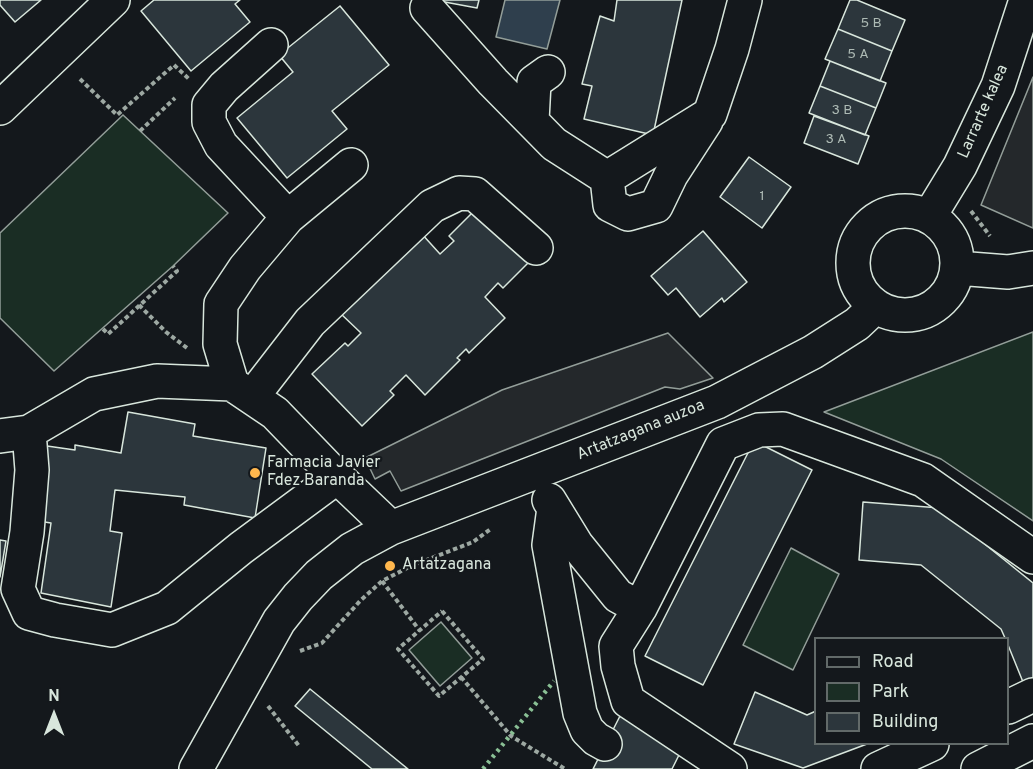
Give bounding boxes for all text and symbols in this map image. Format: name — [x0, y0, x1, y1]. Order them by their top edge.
house number: 5 B — [860, 16, 882, 32]
house number: 5 A — [847, 47, 869, 63]
street label: Larrarte kalea — [955, 62, 1013, 162]
house number: 3 B — [832, 103, 852, 119]
house number: 3 A — [825, 132, 847, 148]
house number: 1 — [759, 189, 765, 205]
street label: Artatzagana auzoa — [574, 397, 708, 465]
place label: Farmacia Javier Fdez Baranda — [267, 454, 380, 492]
marker: Farmacia Javier Fdez Baranda — [248, 466, 262, 480]
place label: Artatzagana — [402, 556, 491, 576]
marker: Artatzagana — [383, 559, 397, 573]
legend — [814, 637, 1009, 745]
text: Road — [872, 651, 914, 674]
text: Park — [872, 681, 909, 704]
north arrow — [24, 685, 84, 745]
text: N — [48, 687, 60, 707]
text: Building — [872, 711, 938, 734]

